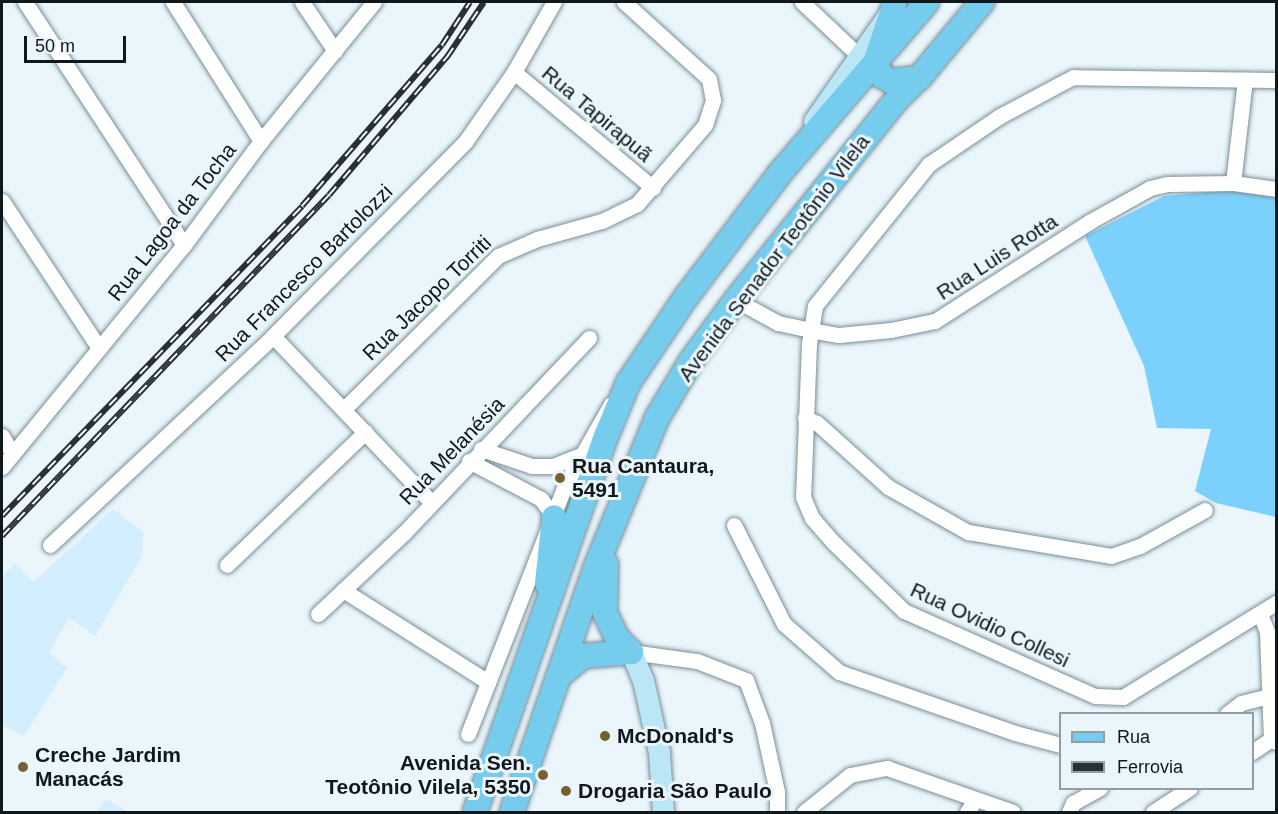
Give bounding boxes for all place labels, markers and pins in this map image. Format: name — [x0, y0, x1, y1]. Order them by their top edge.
place label: Rua Cantaura, 5491 — [572, 453, 714, 503]
marker: Rua Cantaura, 5491 — [553, 471, 567, 485]
place label: McDonald's — [617, 723, 734, 749]
marker: McDonald's — [598, 729, 612, 743]
place label: Creche Jardim Manacás — [35, 742, 181, 792]
place label: Avenida Sen. Teotônio Vilela, 5350 — [325, 750, 531, 800]
marker: Creche Jardim Manacás — [16, 760, 30, 774]
marker: Avenida Sen. Teotônio Vilela, 5350 — [536, 768, 550, 782]
place label: Drogaria São Paulo — [578, 778, 772, 804]
marker: Drogaria São Paulo — [559, 784, 573, 798]

